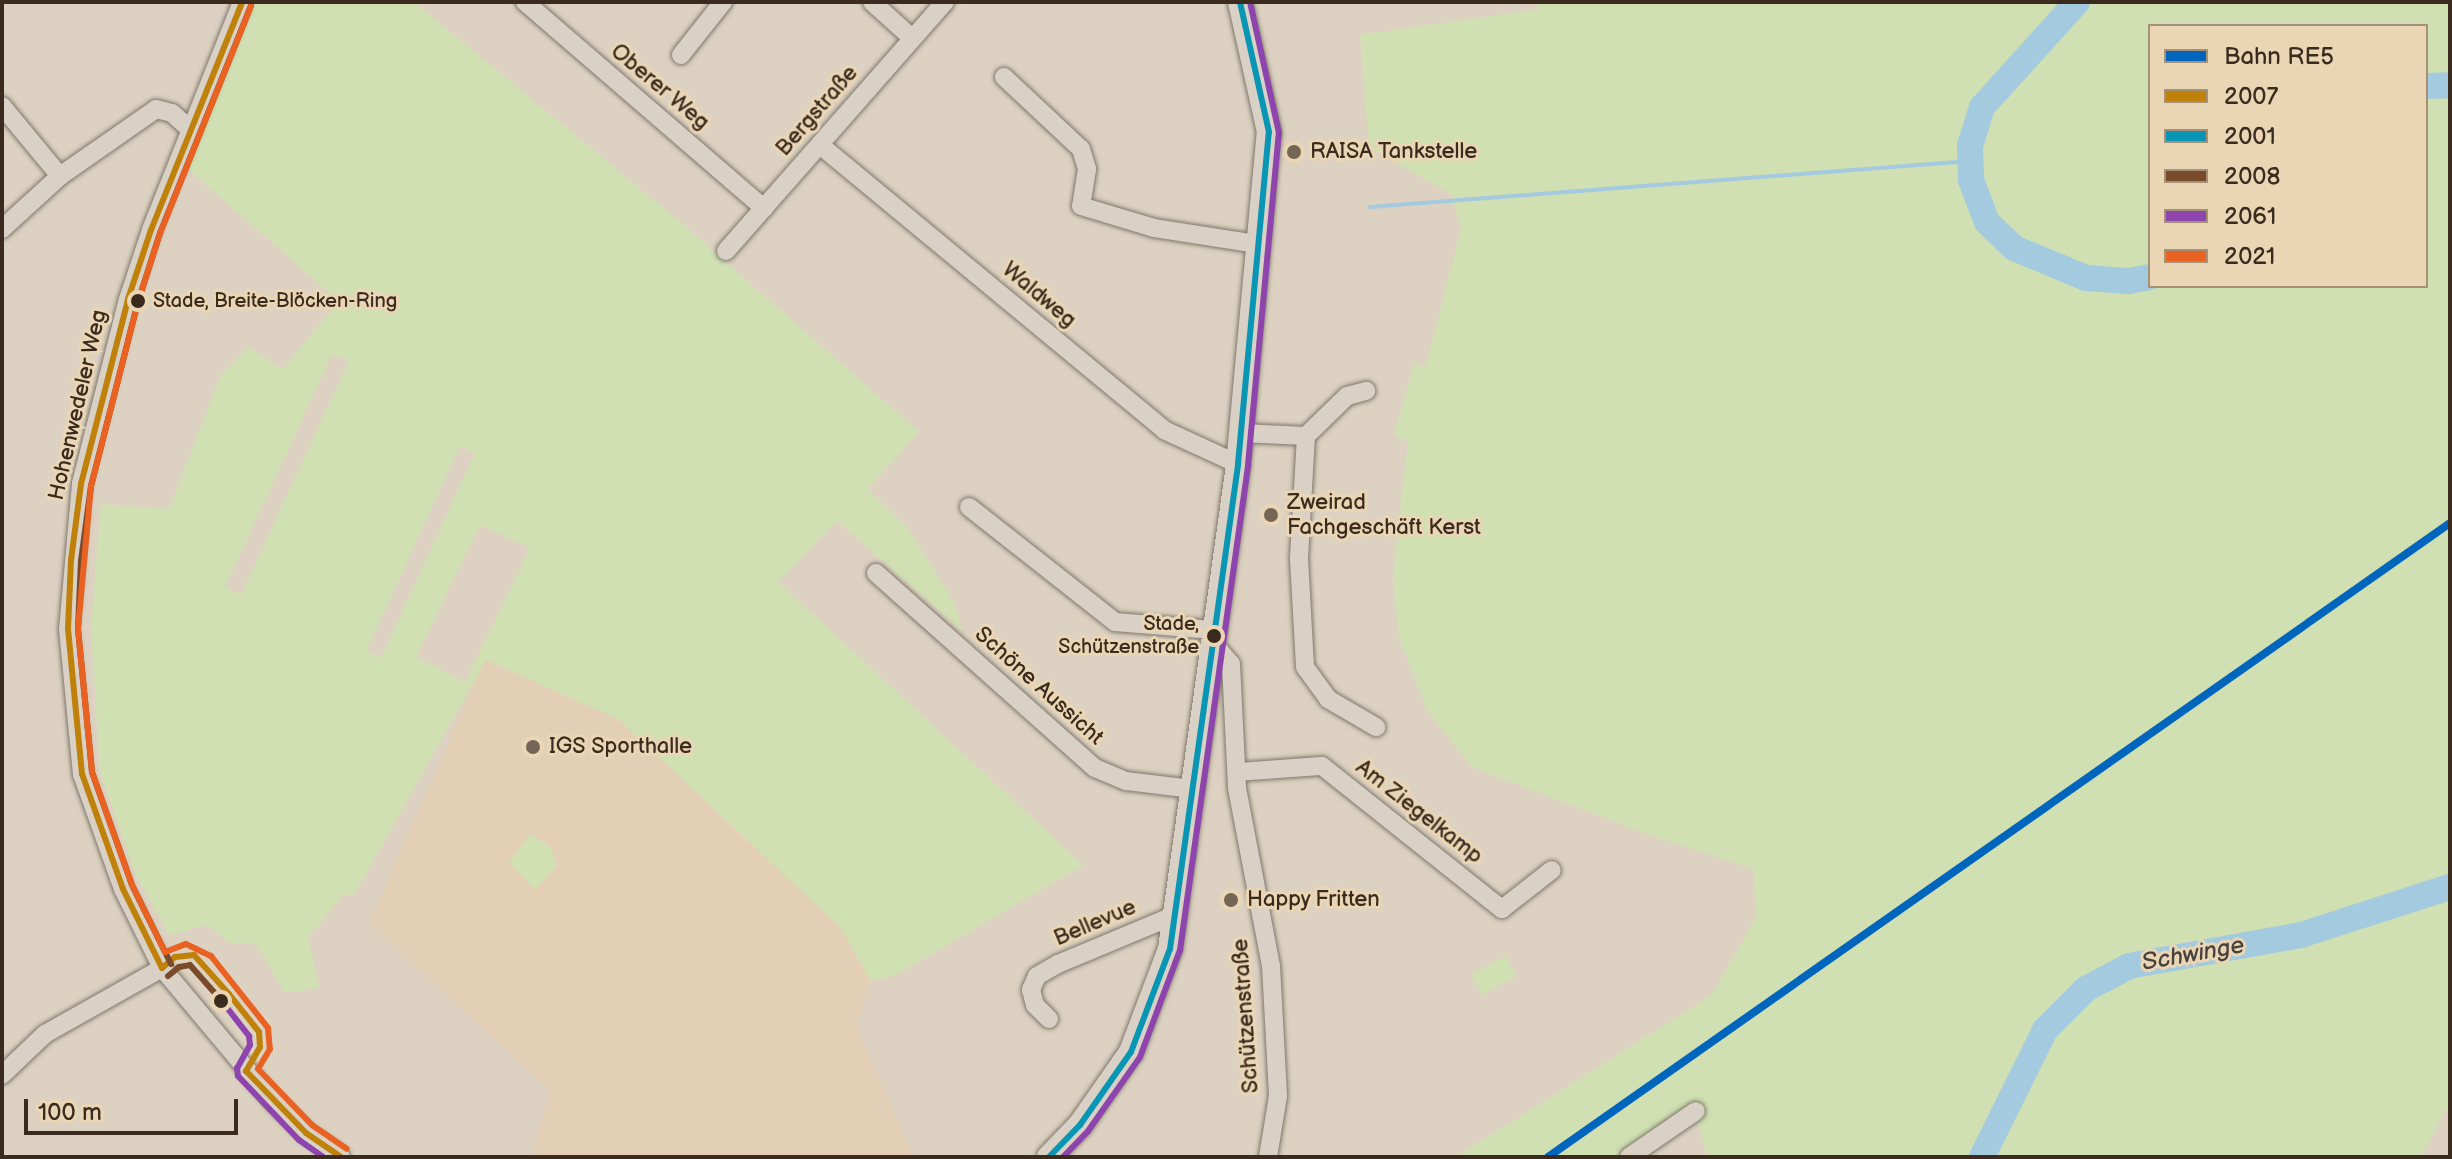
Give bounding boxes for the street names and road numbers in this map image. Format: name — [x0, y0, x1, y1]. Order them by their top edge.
street label: Oberer Weg — [605, 38, 715, 136]
street label: Bergstraße — [771, 60, 863, 162]
street label: Waldweg — [997, 257, 1081, 333]
street label: Hohenwedeler Weg — [43, 307, 113, 503]
street label: Schöne Aussicht — [969, 621, 1109, 751]
street label: Am Ziegelkamp — [1350, 754, 1488, 870]
street label: Bellevue — [1050, 894, 1140, 952]
street label: Schützenstraße — [1227, 938, 1265, 1094]

